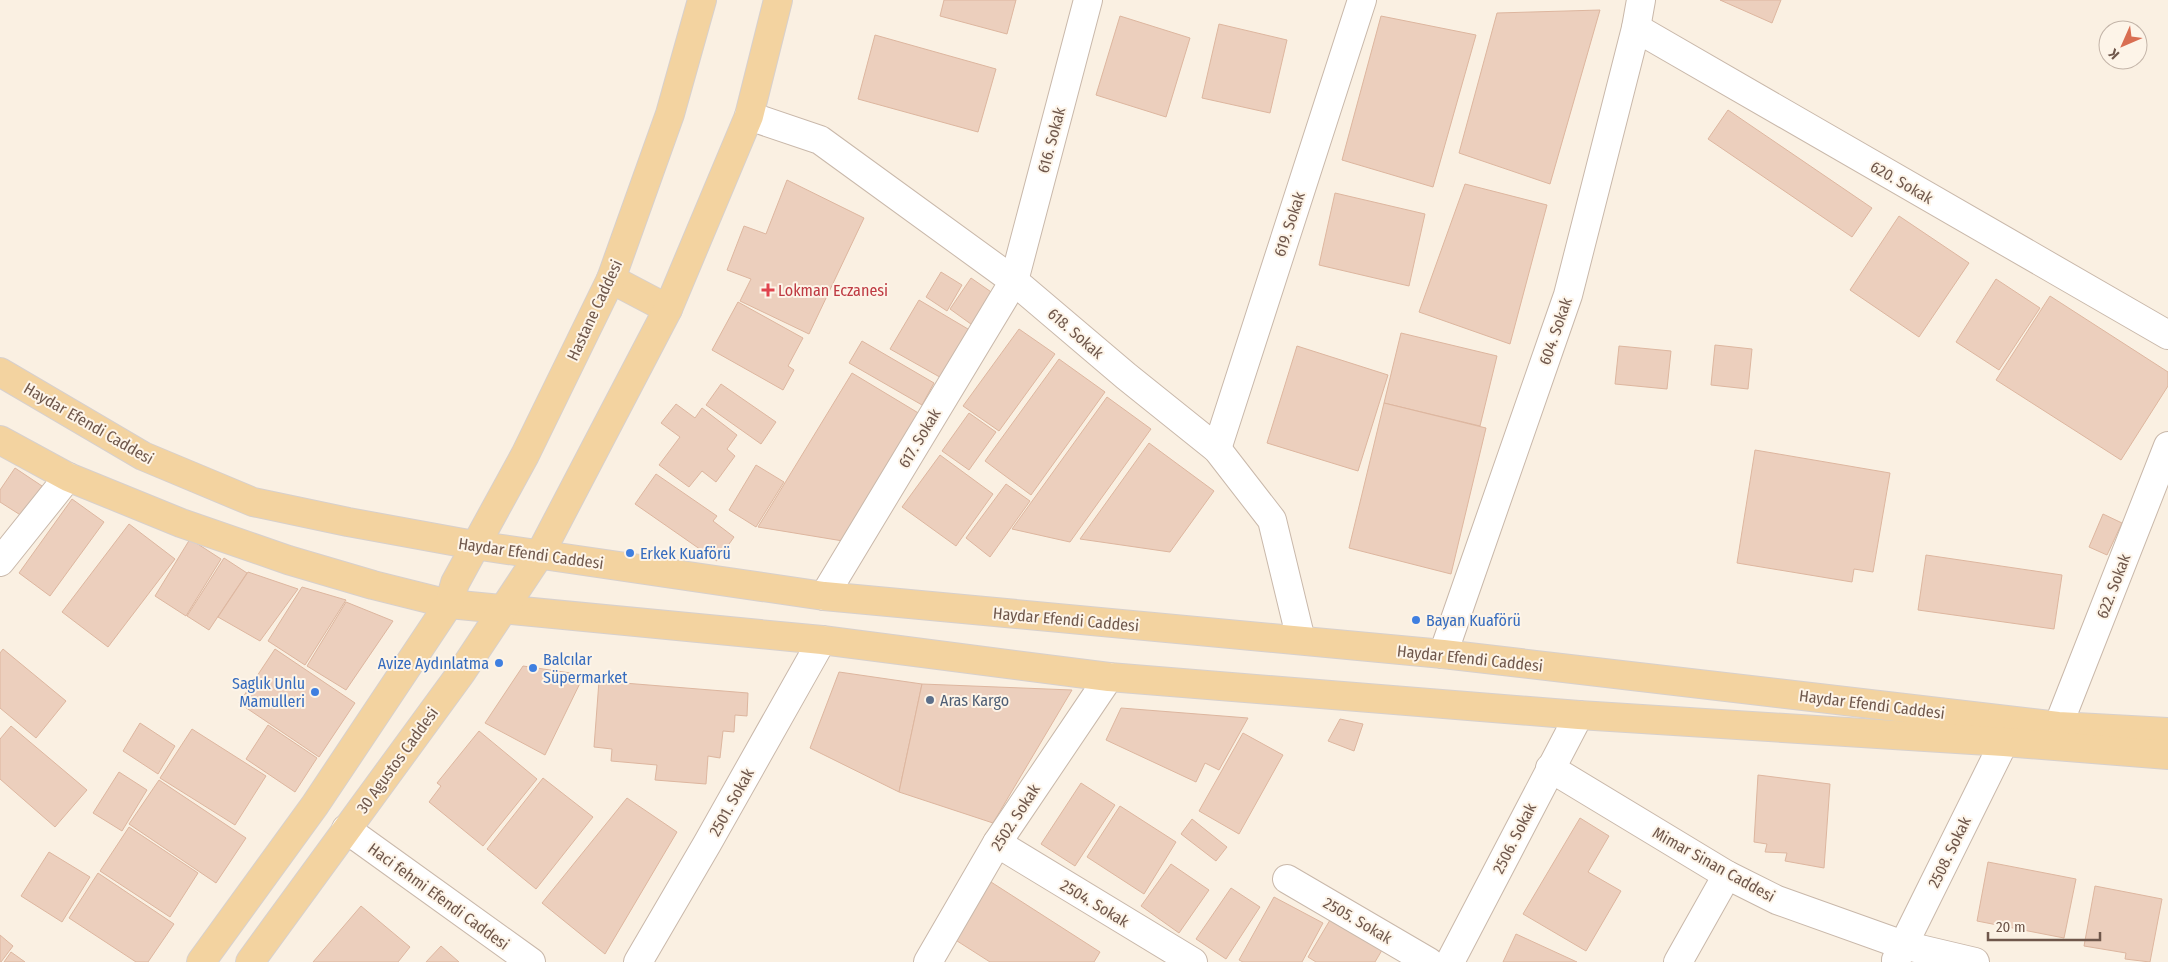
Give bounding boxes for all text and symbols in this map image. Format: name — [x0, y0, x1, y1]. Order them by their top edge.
north arrow — [2098, 20, 2148, 70]
text: K — [2105, 44, 2123, 63]
street label: 616. Sokak — [1034, 105, 1070, 175]
street label: 620. Sokak — [1867, 157, 1937, 208]
street label: 619. Sokak — [1270, 189, 1309, 259]
street label: Hastane Caddesi — [563, 257, 626, 364]
place label: Lokman Eczanesi — [778, 281, 888, 300]
marker: Lokman Eczanesi — [762, 284, 774, 296]
street label: 604. Sokak — [1535, 294, 1576, 367]
street label: 618. Sokak — [1044, 304, 1108, 363]
street label: Haydar Efendi Caddesi — [21, 379, 157, 468]
street label: 617. Sokak — [894, 405, 945, 471]
street label: Haydar Efendi Caddesi — [457, 534, 605, 573]
place label: Erkek Kuaförü — [640, 544, 731, 563]
marker: Erkek Kuaförü — [624, 547, 636, 559]
street label: 622. Sokak — [2092, 551, 2135, 621]
street label: Haydar Efendi Caddesi — [992, 604, 1140, 635]
place label: Bayan Kuaförü — [1426, 611, 1521, 630]
marker: Bayan Kuaförü — [1410, 614, 1422, 626]
street label: Haydar Efendi Caddesi — [1396, 641, 1544, 676]
place label: Balcılar Süpermarket — [543, 650, 628, 687]
place label: Avize Aydınlatma — [378, 654, 489, 673]
marker: Avize Aydınlatma — [493, 657, 505, 669]
marker: Balcılar Süpermarket — [527, 662, 539, 674]
place label: Saglık Unlu Mamulleri — [232, 674, 305, 711]
marker: Saglık Unlu Mamulleri — [309, 686, 321, 698]
street label: Haydar Efendi Caddesi — [1798, 686, 1946, 723]
place label: Aras Kargo — [940, 691, 1009, 710]
marker: Aras Kargo — [924, 694, 936, 706]
street label: 30 Agustos Caddesi — [353, 704, 442, 817]
street label: 2501. Sokak — [705, 765, 758, 839]
street label: 2502. Sokak — [987, 780, 1044, 854]
street label: 2506. Sokak — [1489, 799, 1541, 877]
street label: 2508. Sokak — [1924, 813, 1975, 891]
street label: Mimar Sinan Caddesi — [1649, 823, 1778, 906]
street label: Haci fehmi Efendi Caddesi — [364, 839, 513, 954]
street label: 2504. Sokak — [1057, 876, 1133, 932]
street label: 2505. Sokak — [1320, 893, 1396, 948]
scale bar — [1988, 910, 2100, 942]
text: 20 m — [1996, 918, 2026, 936]

